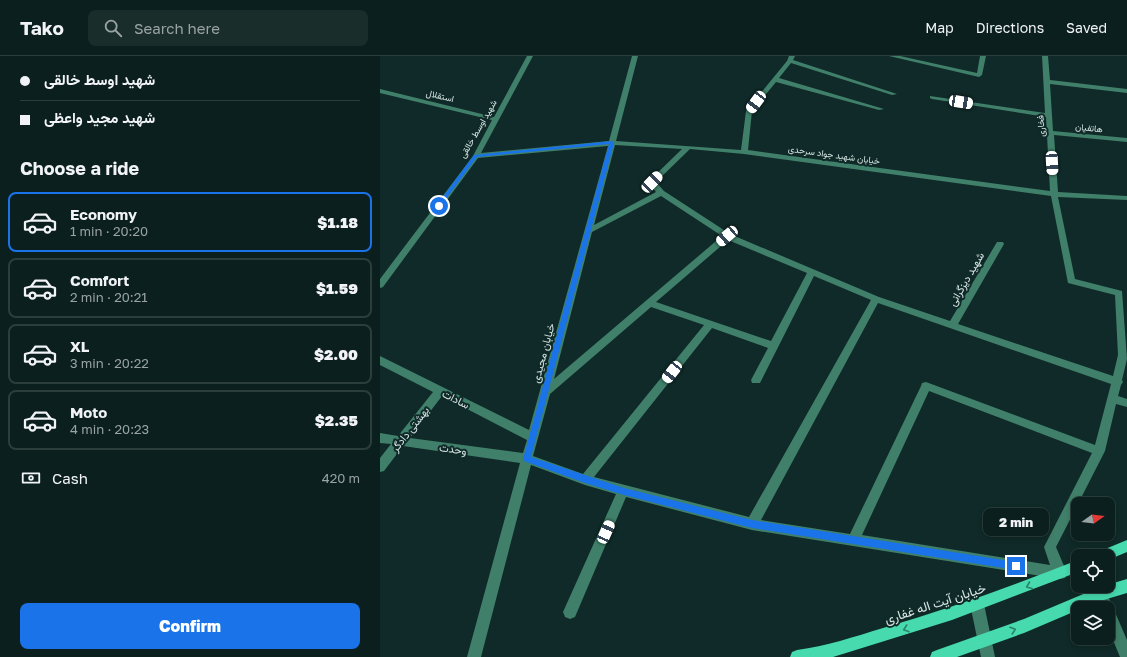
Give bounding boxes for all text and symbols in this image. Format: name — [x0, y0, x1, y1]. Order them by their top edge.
search box — [88, 10, 368, 46]
text: Tako — [20, 16, 64, 39]
icon: search — [102, 17, 124, 39]
text: Search here — [134, 19, 220, 37]
text: Map — [925, 19, 954, 36]
text: Directions — [976, 19, 1044, 36]
text: Saved — [1066, 19, 1107, 36]
text: شهید اوسط خالقی — [44, 70, 155, 88]
street label: استقلال — [425, 87, 455, 104]
car — [744, 89, 768, 115]
car — [948, 94, 974, 110]
street label: شهید اوسط خالقی — [456, 98, 500, 160]
text: شهید مجید واعظی — [44, 108, 155, 126]
street label: فخاری — [1034, 115, 1048, 137]
street label: هاتفیان — [1075, 121, 1103, 134]
street label: خیابان شهید جواد سرحدی — [787, 143, 881, 167]
car — [1045, 151, 1059, 175]
text: Choose a ride — [20, 157, 139, 179]
car — [639, 169, 665, 195]
route start — [430, 197, 448, 215]
icon: car — [22, 204, 58, 240]
text: Economy — [70, 205, 137, 223]
text: $1.18 — [317, 213, 358, 231]
text: 1 min · 20:20 — [70, 223, 148, 239]
car — [714, 224, 740, 248]
street label: شهید دیزگرانی — [945, 249, 987, 309]
icon: car — [22, 270, 58, 306]
text: Comfort — [70, 271, 129, 289]
text: $1.59 — [316, 279, 358, 297]
text: 2 min · 20:21 — [70, 289, 148, 305]
street label: خیابان مجیدی — [528, 321, 558, 385]
icon: car — [22, 336, 58, 372]
text: XL — [70, 337, 89, 355]
text: $2.00 — [314, 345, 358, 363]
text: 3 min · 20:22 — [70, 355, 149, 371]
car — [660, 359, 684, 385]
street label: سادات — [440, 386, 472, 411]
icon: car — [22, 402, 58, 438]
text: Moto — [70, 403, 107, 421]
street label: بهشتی دادگر — [387, 403, 432, 455]
text: $2.35 — [315, 411, 358, 429]
text: 4 min · 20:23 — [70, 421, 149, 437]
street label: وحدت — [438, 440, 468, 458]
icon: cash — [20, 467, 42, 489]
text: Cash — [52, 469, 88, 487]
text: 420 m — [322, 470, 360, 486]
north arrow — [1071, 497, 1115, 541]
map controls — [1071, 497, 1115, 645]
callout: 2 min — [983, 508, 1049, 536]
text: 2 min — [999, 514, 1033, 530]
car — [596, 519, 616, 545]
button: locate — [1071, 549, 1115, 593]
route end — [1007, 557, 1025, 575]
street label: خیابان آیت اله غفاری — [882, 579, 988, 628]
one-way arrow — [1025, 581, 1032, 589]
button: layers — [1071, 601, 1115, 645]
button: Confirm — [20, 603, 360, 649]
one-way arrow — [903, 624, 910, 632]
one-way arrow — [1009, 626, 1016, 635]

